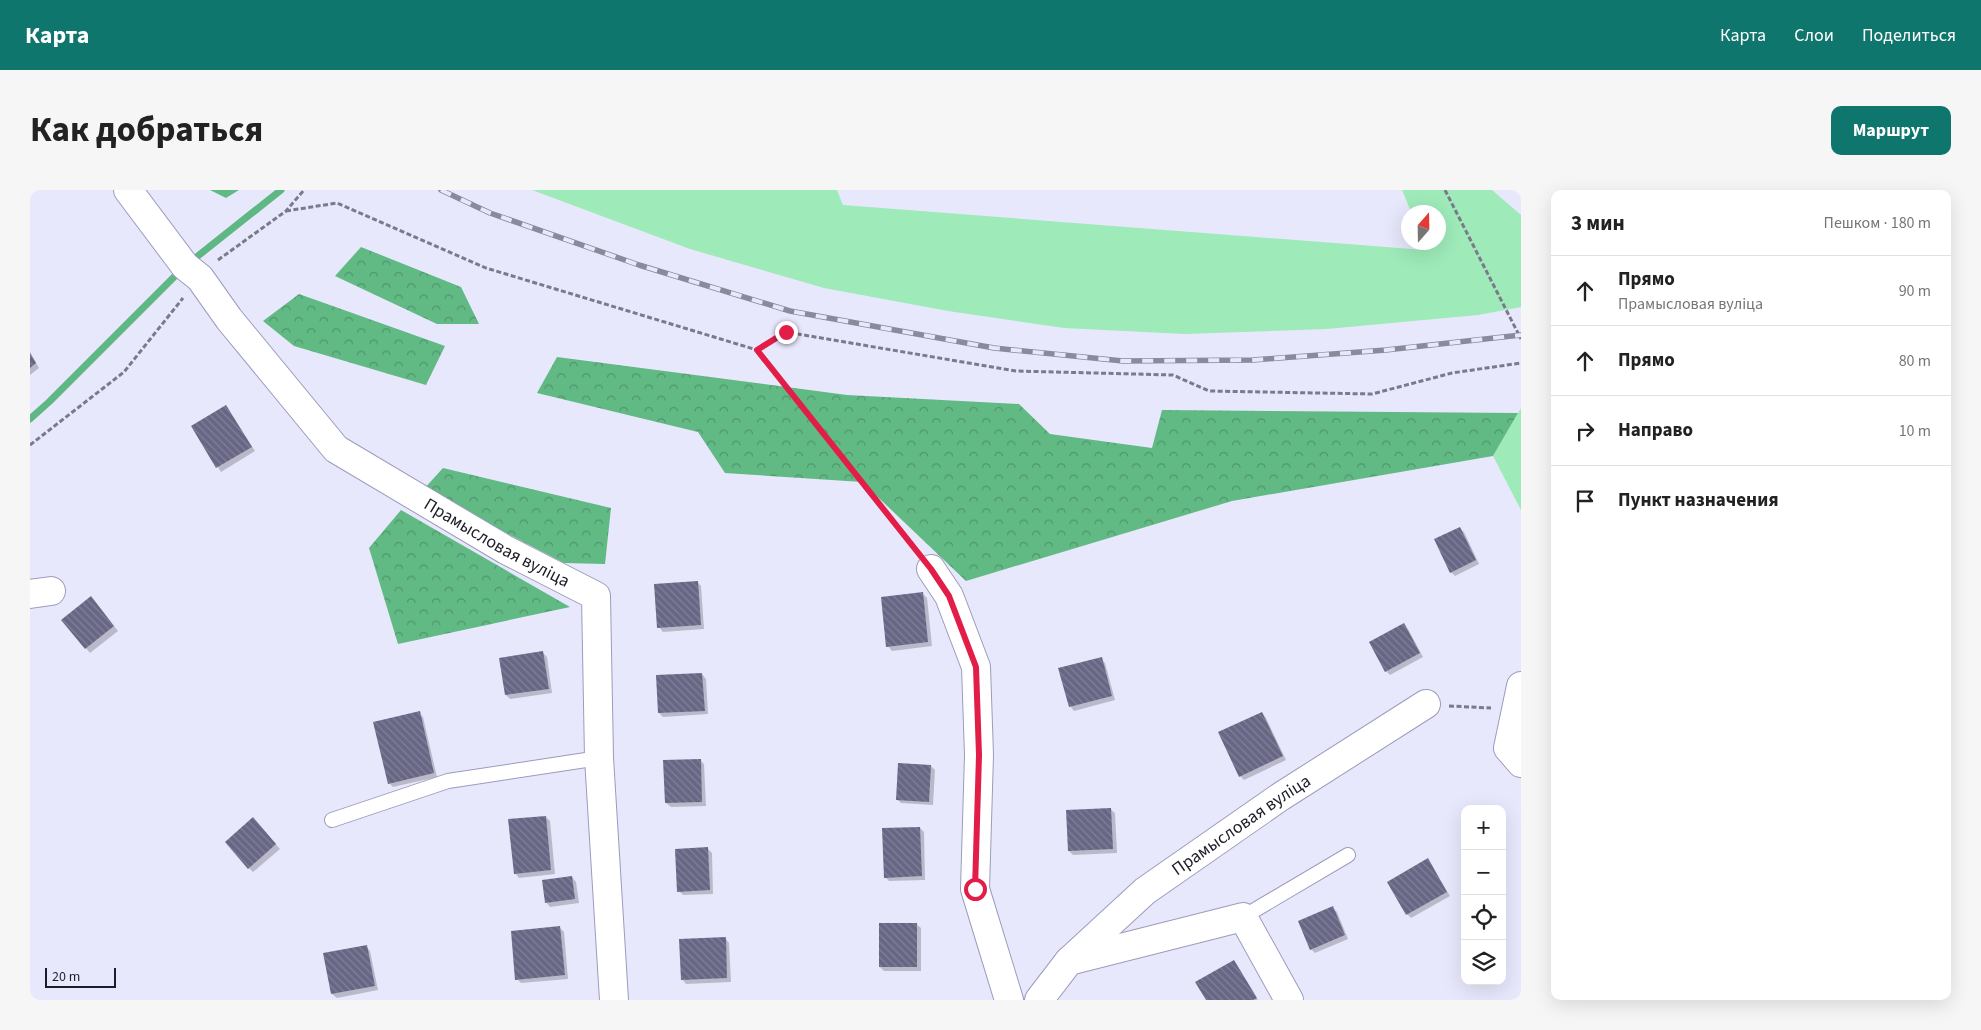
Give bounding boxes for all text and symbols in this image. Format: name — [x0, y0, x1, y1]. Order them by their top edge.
text: Карта — [25, 18, 89, 53]
text: Карта — [1720, 23, 1766, 48]
text: Слои — [1794, 23, 1834, 48]
text: Поделиться — [1862, 23, 1956, 48]
text: Как добраться — [30, 105, 263, 155]
button: Маршрут — [1831, 106, 1951, 155]
north arrow — [1401, 205, 1446, 250]
text: 3 мин — [1571, 208, 1625, 238]
text: Пешком · 180 m — [1824, 212, 1931, 234]
text: Прямо — [1618, 266, 1675, 293]
icon: ahead — [1571, 277, 1599, 305]
text: 90 m — [1899, 280, 1931, 302]
text: Прамысловая вуліца — [1618, 293, 1763, 315]
route end — [775, 321, 798, 344]
icon: ahead — [1571, 347, 1599, 375]
text: Прямо — [1618, 347, 1675, 374]
text: 80 m — [1899, 350, 1931, 372]
icon: right — [1571, 417, 1599, 445]
text: Направо — [1618, 417, 1693, 444]
text: 10 m — [1899, 420, 1931, 442]
icon: arrive — [1571, 487, 1599, 515]
text: Пункт назначения — [1618, 487, 1779, 514]
street label: Прамысловая вуліца — [419, 492, 574, 593]
street label: Прамысловая вуліца — [1167, 768, 1315, 881]
map controls — [1461, 805, 1506, 985]
button: + — [1461, 805, 1506, 850]
button: − — [1461, 850, 1506, 895]
route start — [964, 878, 987, 901]
button: locate — [1461, 895, 1506, 940]
button: layers — [1461, 940, 1506, 985]
scale bar — [45, 965, 116, 988]
text: 20 m — [52, 967, 80, 987]

